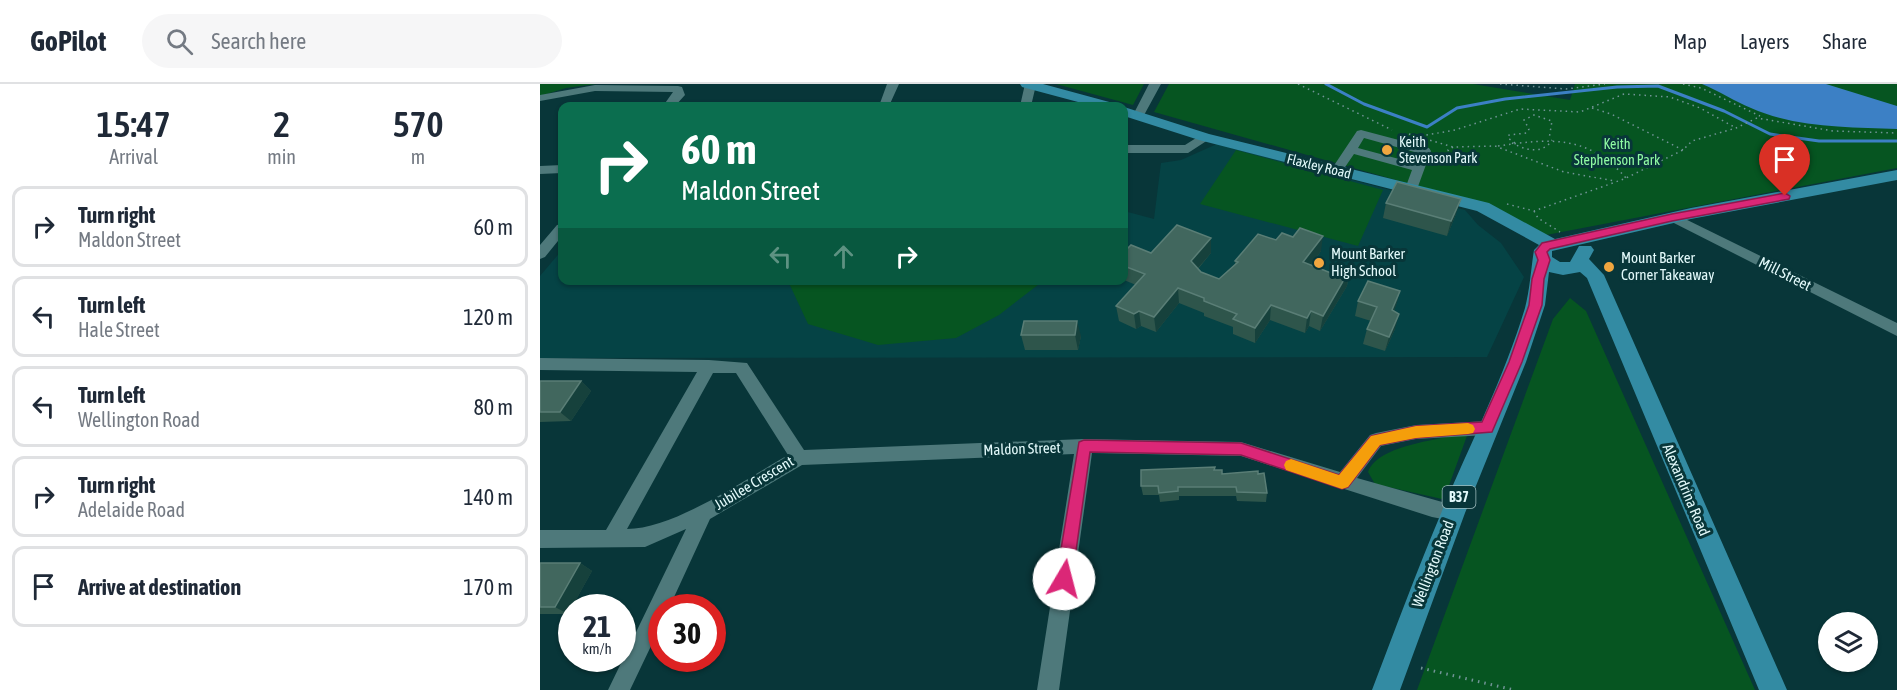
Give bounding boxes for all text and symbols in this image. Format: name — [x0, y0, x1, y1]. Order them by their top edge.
search box — [142, 14, 562, 68]
text: GoPilot — [30, 25, 106, 57]
icon: search — [163, 25, 196, 58]
text: Search here — [211, 28, 306, 54]
text: Map — [1673, 29, 1707, 53]
text: Layers — [1740, 29, 1790, 53]
text: Share — [1823, 29, 1867, 53]
text: 15:47 — [97, 103, 171, 145]
text: 2 — [273, 103, 290, 145]
text: 570 — [393, 103, 443, 145]
text: 60 m — [681, 125, 756, 173]
icon: right — [582, 126, 660, 204]
place label: Keith Stevenson Park — [1399, 134, 1477, 166]
pin — [1759, 134, 1810, 196]
park label: Keith Stephenson Park — [1574, 136, 1660, 168]
marker: Keith Stevenson Park — [1380, 143, 1394, 157]
icon: arrive — [1768, 143, 1801, 176]
text: Arrival — [109, 145, 158, 168]
text: min — [267, 145, 296, 168]
text: m — [411, 145, 425, 168]
street label: Flaxley Road — [1285, 150, 1353, 182]
text: Maldon Street — [681, 175, 820, 206]
text: Turn right — [78, 202, 155, 228]
icon: right — [27, 210, 60, 243]
text: 60 m — [473, 214, 513, 240]
text: Maldon Street — [78, 228, 181, 251]
icon: left — [764, 240, 797, 273]
icon: ahead — [827, 240, 860, 273]
icon: right — [890, 240, 923, 273]
place label: Mount Barker High School — [1331, 245, 1406, 279]
place label: Mount Barker Corner Takeaway — [1621, 249, 1714, 283]
street label: Mill Street — [1756, 253, 1814, 294]
marker: Mount Barker High School — [1312, 256, 1326, 270]
marker: Mount Barker Corner Takeaway — [1602, 260, 1616, 274]
text: Turn left — [78, 292, 145, 318]
icon: left — [27, 300, 60, 333]
text: 120 m — [463, 304, 513, 330]
text: Hale Street — [78, 318, 160, 341]
text: Turn left — [78, 382, 145, 408]
icon: left — [27, 390, 60, 423]
text: 80 m — [473, 394, 513, 420]
text: Wellington Road — [78, 408, 200, 431]
street label: Maldon Street — [983, 439, 1061, 458]
street label: Alexandrina Road — [1659, 441, 1713, 538]
street label: Jubilee Crescent — [711, 452, 796, 513]
text: Turn right — [78, 472, 155, 498]
icon: right — [27, 480, 60, 513]
text: 140 m — [463, 484, 513, 510]
road number: B37 — [1442, 486, 1476, 508]
text: Adelaide Road — [78, 498, 185, 521]
street label: Wellington Road — [1408, 518, 1457, 610]
position arrow — [1032, 547, 1096, 611]
icon: arrive — [27, 570, 60, 603]
text: Arrive at destination — [78, 574, 241, 600]
text: 170 m — [463, 574, 513, 600]
speed limit sign: 30 — [648, 594, 726, 672]
text: 21 — [583, 609, 611, 643]
map controls — [1818, 612, 1878, 672]
button: layers — [1818, 612, 1878, 672]
text: km/h — [582, 640, 612, 657]

